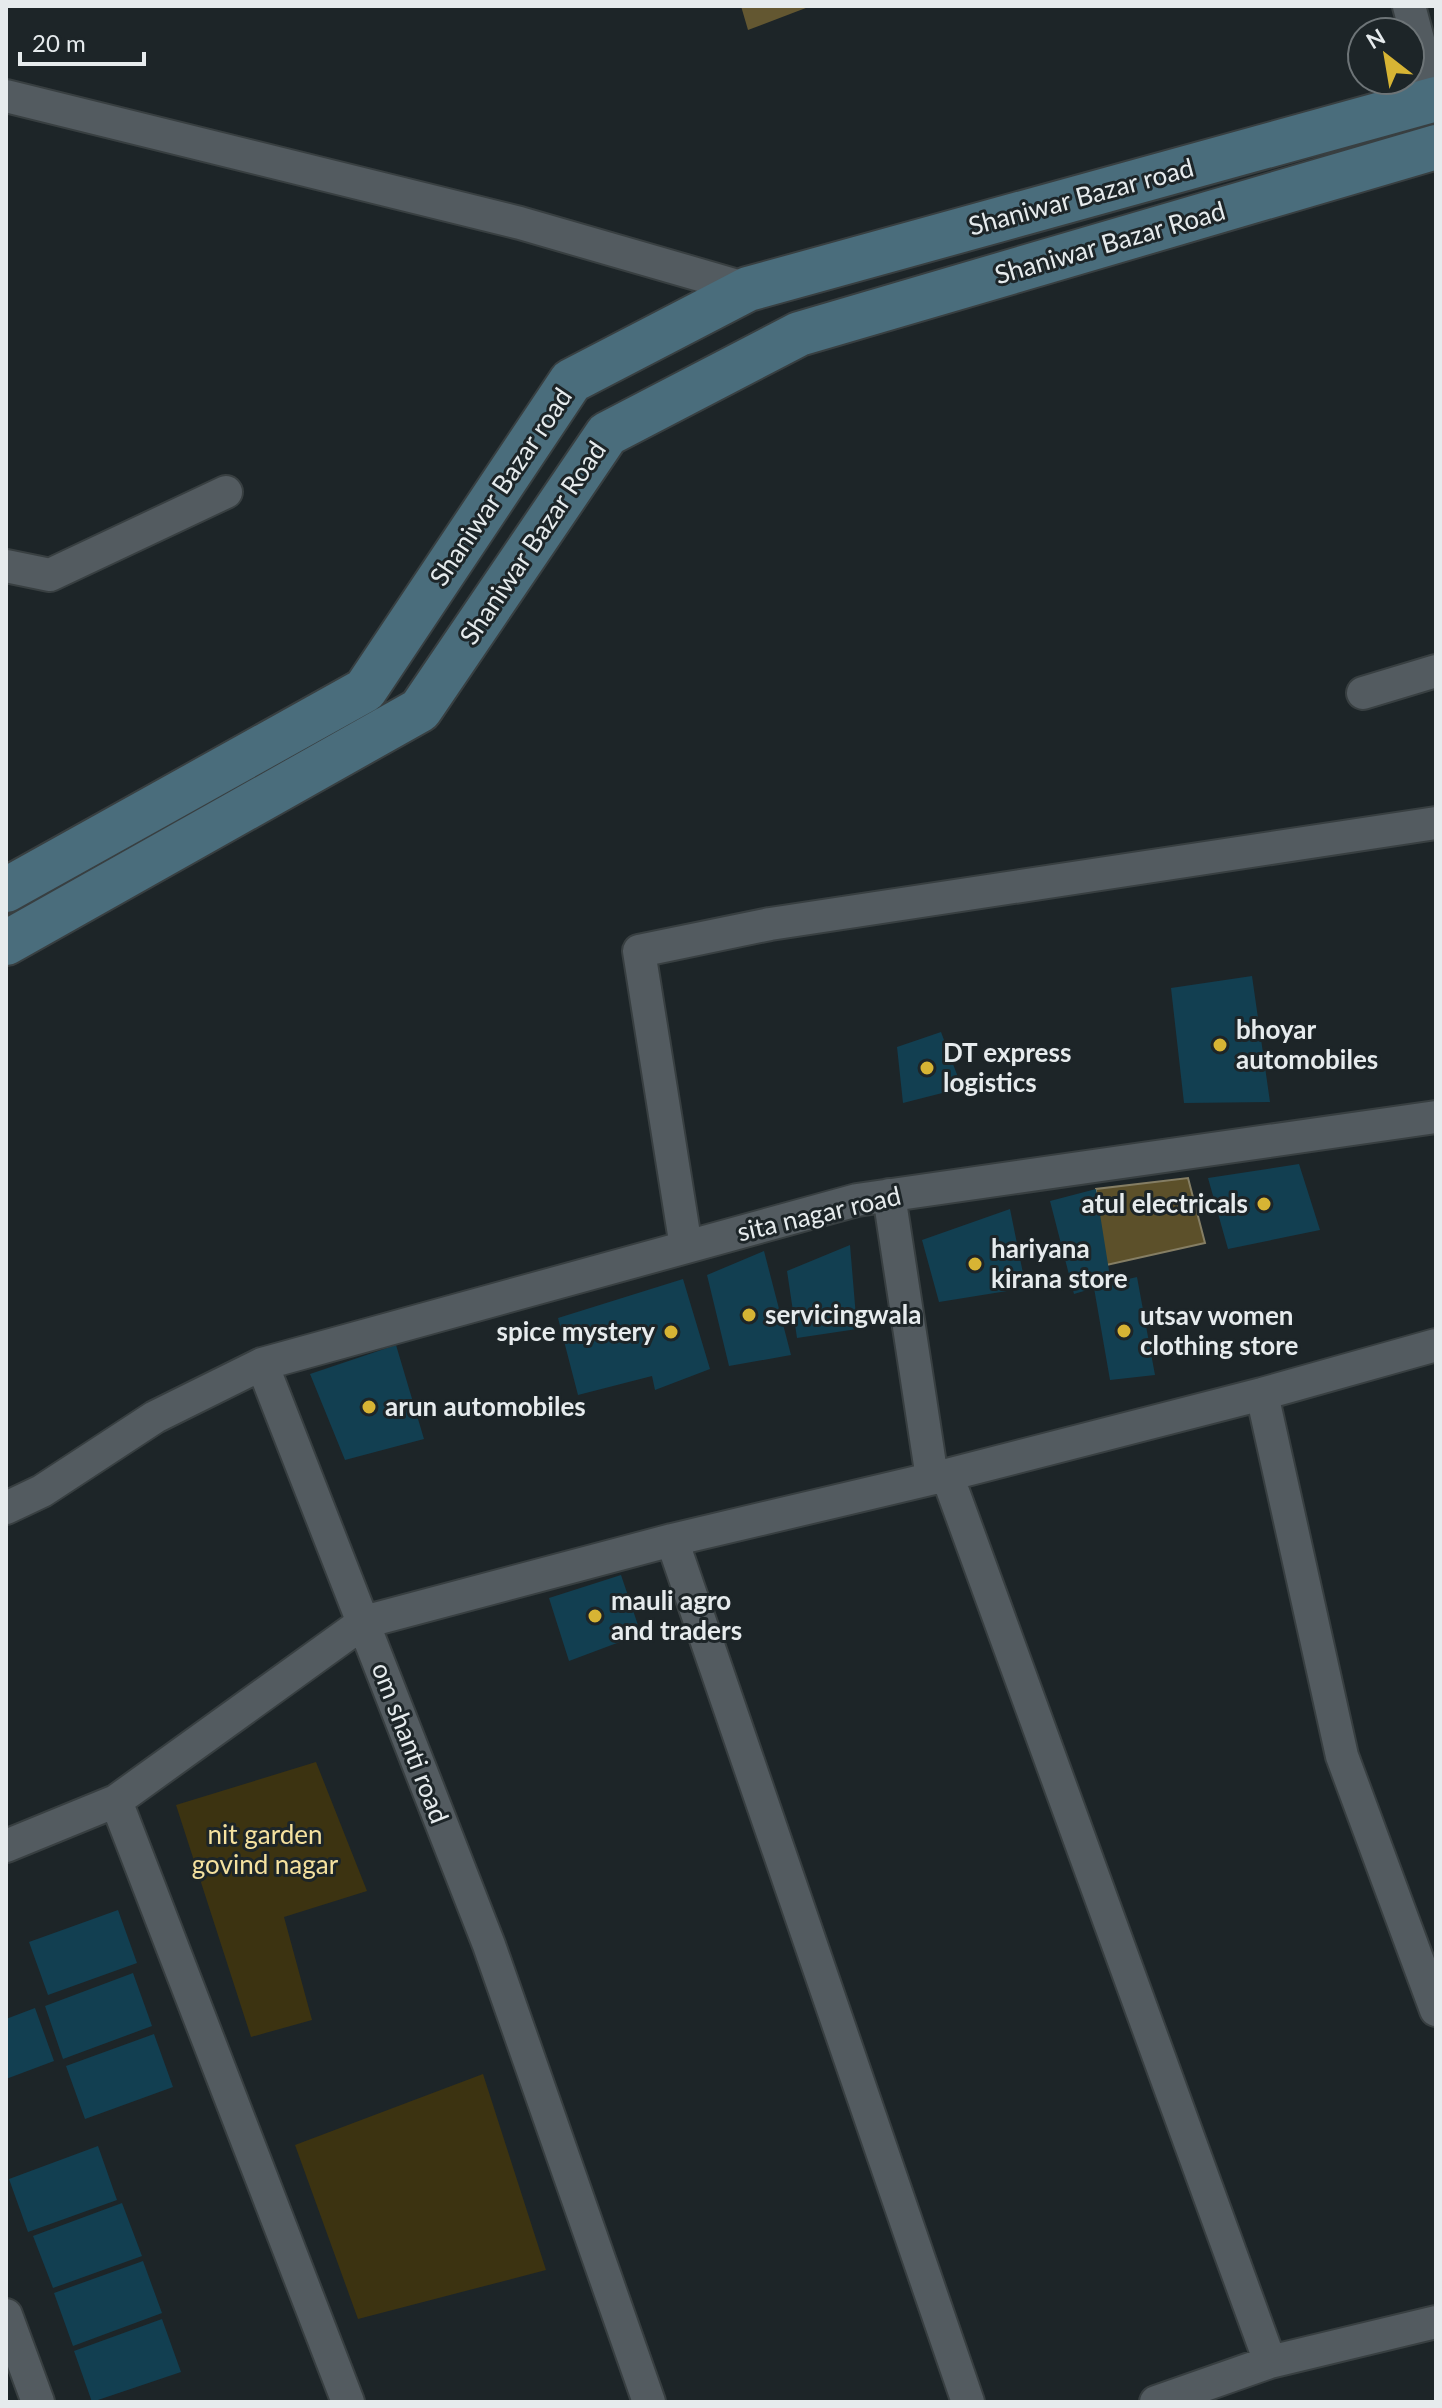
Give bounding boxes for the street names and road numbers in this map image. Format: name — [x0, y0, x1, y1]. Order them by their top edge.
street label: Shaniwar Bazar road — [965, 151, 1197, 241]
street label: Shaniwar Bazar Road — [991, 194, 1229, 290]
street label: Shaniwar Bazar road — [422, 381, 578, 591]
street label: Shaniwar Bazar Road — [452, 435, 612, 650]
street label: sita nagar road — [734, 1179, 904, 1247]
street label: om shanti road — [366, 1658, 456, 1828]

